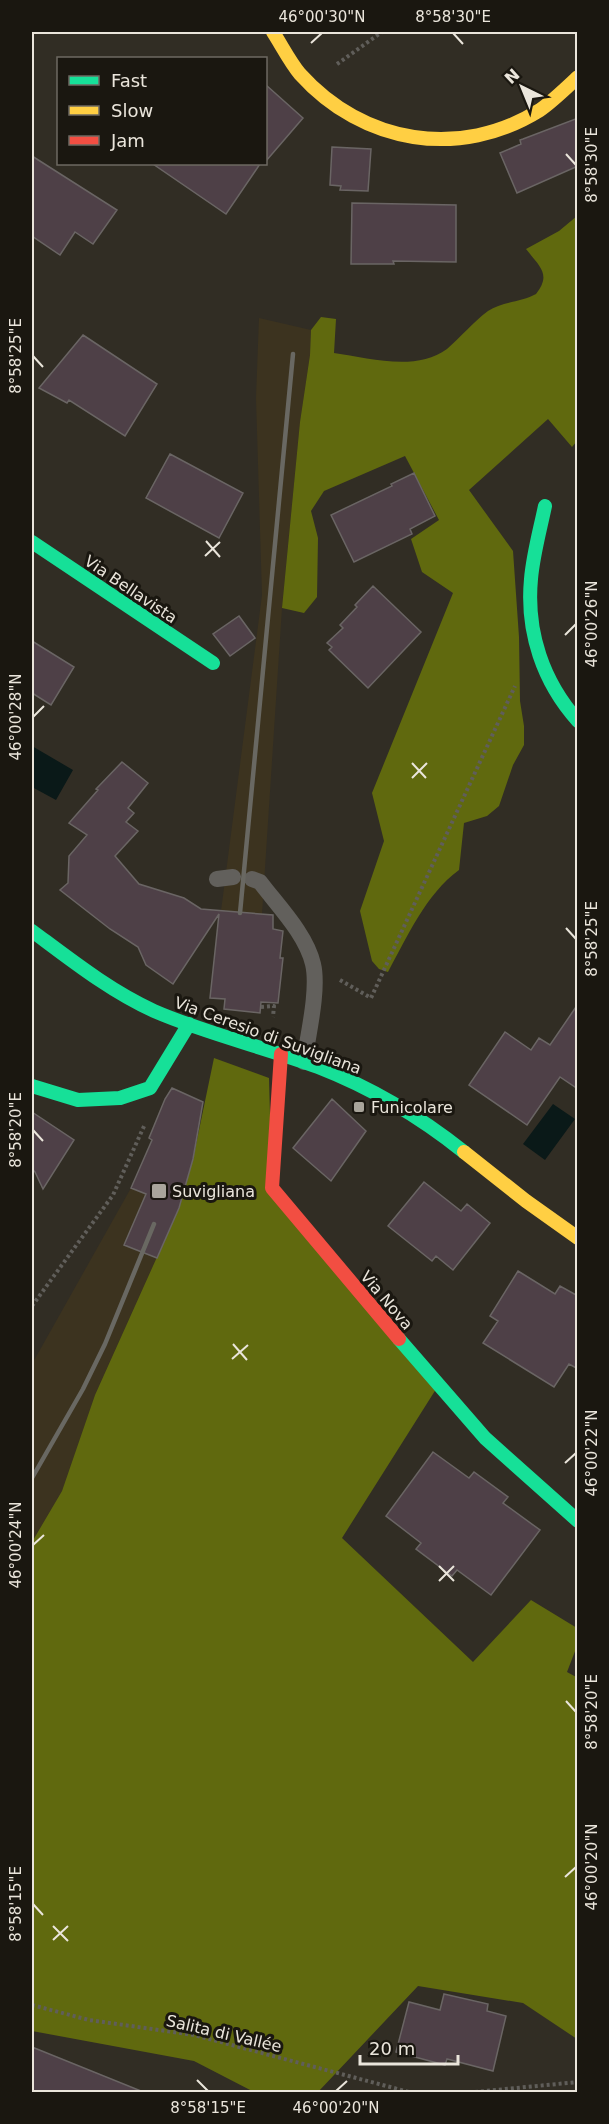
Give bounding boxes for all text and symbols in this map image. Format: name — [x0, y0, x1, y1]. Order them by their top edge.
text: 46°00'30"N — [278, 8, 366, 26]
text: 8°58'30"E — [415, 8, 491, 26]
legend — [57, 57, 267, 165]
north arrow — [492, 57, 552, 117]
text: N — [501, 65, 523, 88]
text: Fast — [111, 70, 147, 91]
text: Slow — [111, 100, 153, 121]
text: 8°58'30"E — [583, 127, 601, 203]
text: Jam — [110, 130, 145, 151]
text: 8°58'25"E — [7, 318, 25, 394]
street label: Via Bellavista — [81, 551, 181, 627]
text: 46°00'26"N — [583, 580, 601, 668]
text: 46°00'28"N — [7, 673, 25, 761]
text: 8°58'25"E — [583, 901, 601, 977]
street label: Via Ceresio di Suvigliana — [172, 993, 364, 1078]
text: 8°58'20"E — [7, 1092, 25, 1168]
place label: Funicolare — [371, 1098, 453, 1117]
marker: Funicolare — [352, 1100, 366, 1114]
marker: Suvigliana — [150, 1182, 168, 1200]
place label: Suvigliana — [172, 1182, 255, 1201]
street label: Via Nova — [357, 1267, 417, 1334]
text: 46°00'22"N — [583, 1409, 601, 1497]
text: 46°00'24"N — [7, 1501, 25, 1589]
text: 8°58'20"E — [583, 1674, 601, 1750]
text: 46°00'20"N — [583, 1823, 601, 1911]
text: 8°58'15"E — [7, 1866, 25, 1942]
street label: Salita di Vallée — [164, 2011, 283, 2056]
scale bar — [360, 2028, 458, 2066]
text: 20 m — [369, 2038, 415, 2059]
text: 8°58'15"E — [170, 2099, 246, 2117]
text: 46°00'20"N — [292, 2099, 380, 2117]

